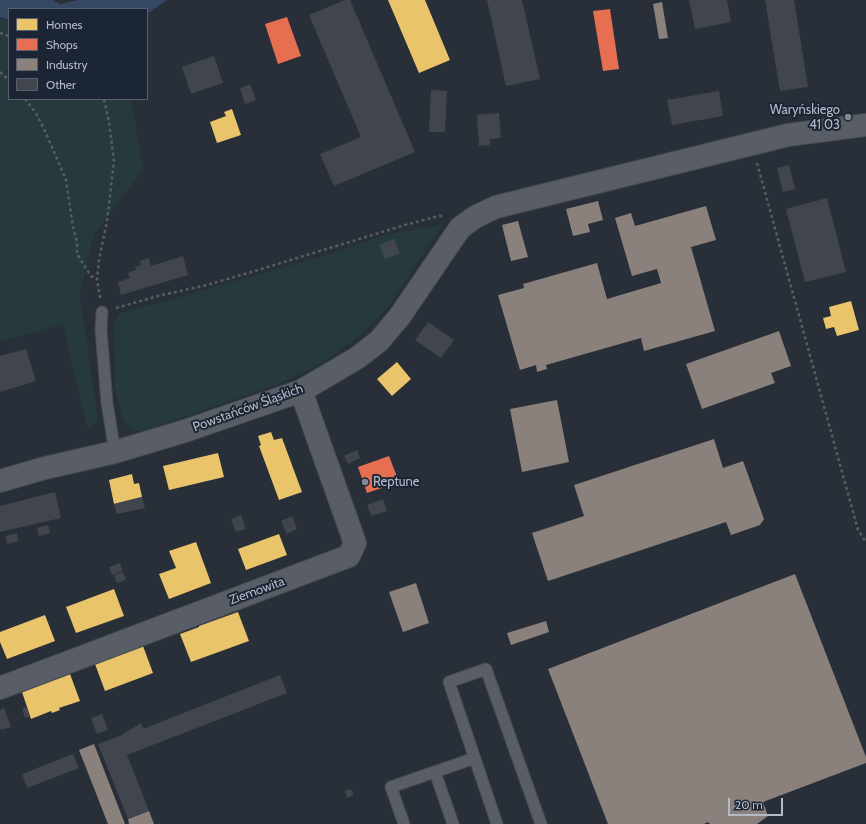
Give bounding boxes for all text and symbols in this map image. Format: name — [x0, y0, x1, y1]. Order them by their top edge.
legend — [8, 8, 148, 100]
text: Homes — [46, 17, 83, 32]
text: Shops — [46, 37, 78, 52]
text: Industry — [46, 57, 87, 72]
text: Other — [46, 77, 76, 92]
place label: Waryńskiego 41 03 — [770, 102, 840, 133]
marker: Waryńskiego 41 03 — [843, 112, 853, 122]
street label: Powstańców Śląskich — [191, 381, 305, 435]
place label: Reptune — [373, 474, 420, 490]
marker: Reptune — [360, 477, 370, 487]
street label: Ziemowita — [227, 574, 287, 608]
scale bar — [730, 790, 785, 816]
text: 20 m — [735, 797, 763, 812]

